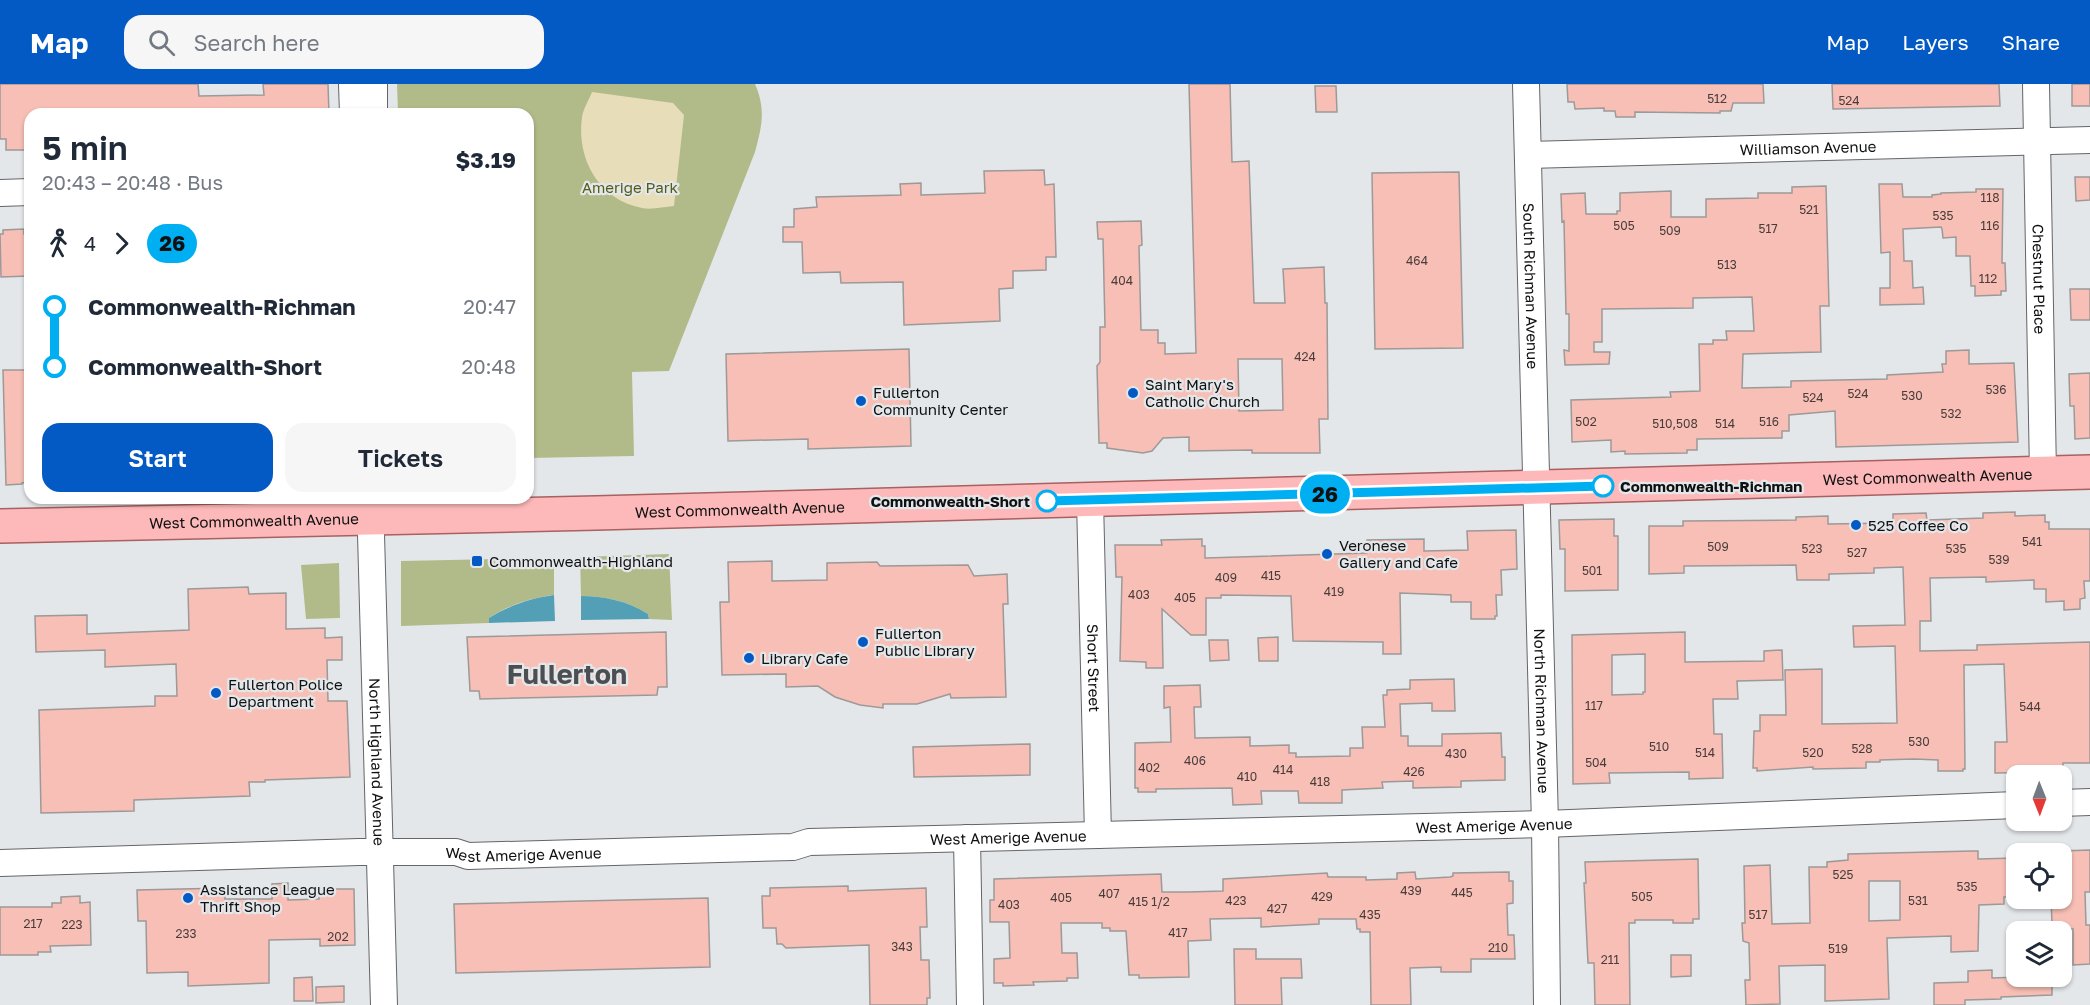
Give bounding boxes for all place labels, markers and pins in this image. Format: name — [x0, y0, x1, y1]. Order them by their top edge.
place label: Saint Mary's Catholic Church — [1145, 375, 1260, 410]
place label: Fullerton Community Center — [873, 383, 1008, 418]
marker: Saint Mary's Catholic Church — [1126, 386, 1140, 400]
marker: Fullerton Community Center — [854, 394, 868, 408]
marker: Commonwealth-Richman — [1592, 475, 1614, 497]
place label: Commonwealth-Richman — [1620, 477, 1802, 495]
marker: Commonwealth-Short — [1036, 490, 1058, 512]
place label: Commonwealth-Short — [870, 492, 1030, 510]
place label: 525 Coffee Co — [1868, 516, 1968, 534]
marker: 525 Coffee Co — [1849, 518, 1863, 532]
place label: Veronese Gallery and Cafe — [1339, 536, 1458, 571]
marker: Veronese Gallery and Cafe — [1320, 547, 1334, 561]
place label: Commonwealth-Highland — [489, 552, 673, 570]
marker: Commonwealth-Highland — [470, 554, 484, 568]
place label: Fullerton Public Library — [875, 624, 975, 659]
marker: Fullerton Public Library — [856, 635, 870, 649]
place label: Library Cafe — [761, 649, 848, 667]
marker: Library Cafe — [742, 651, 756, 665]
place label: Fullerton Police Department — [228, 675, 343, 710]
marker: Fullerton Police Department — [209, 686, 223, 700]
place label: Assistance League Thrift Shop — [200, 880, 335, 915]
marker: Assistance League Thrift Shop — [181, 891, 195, 905]

